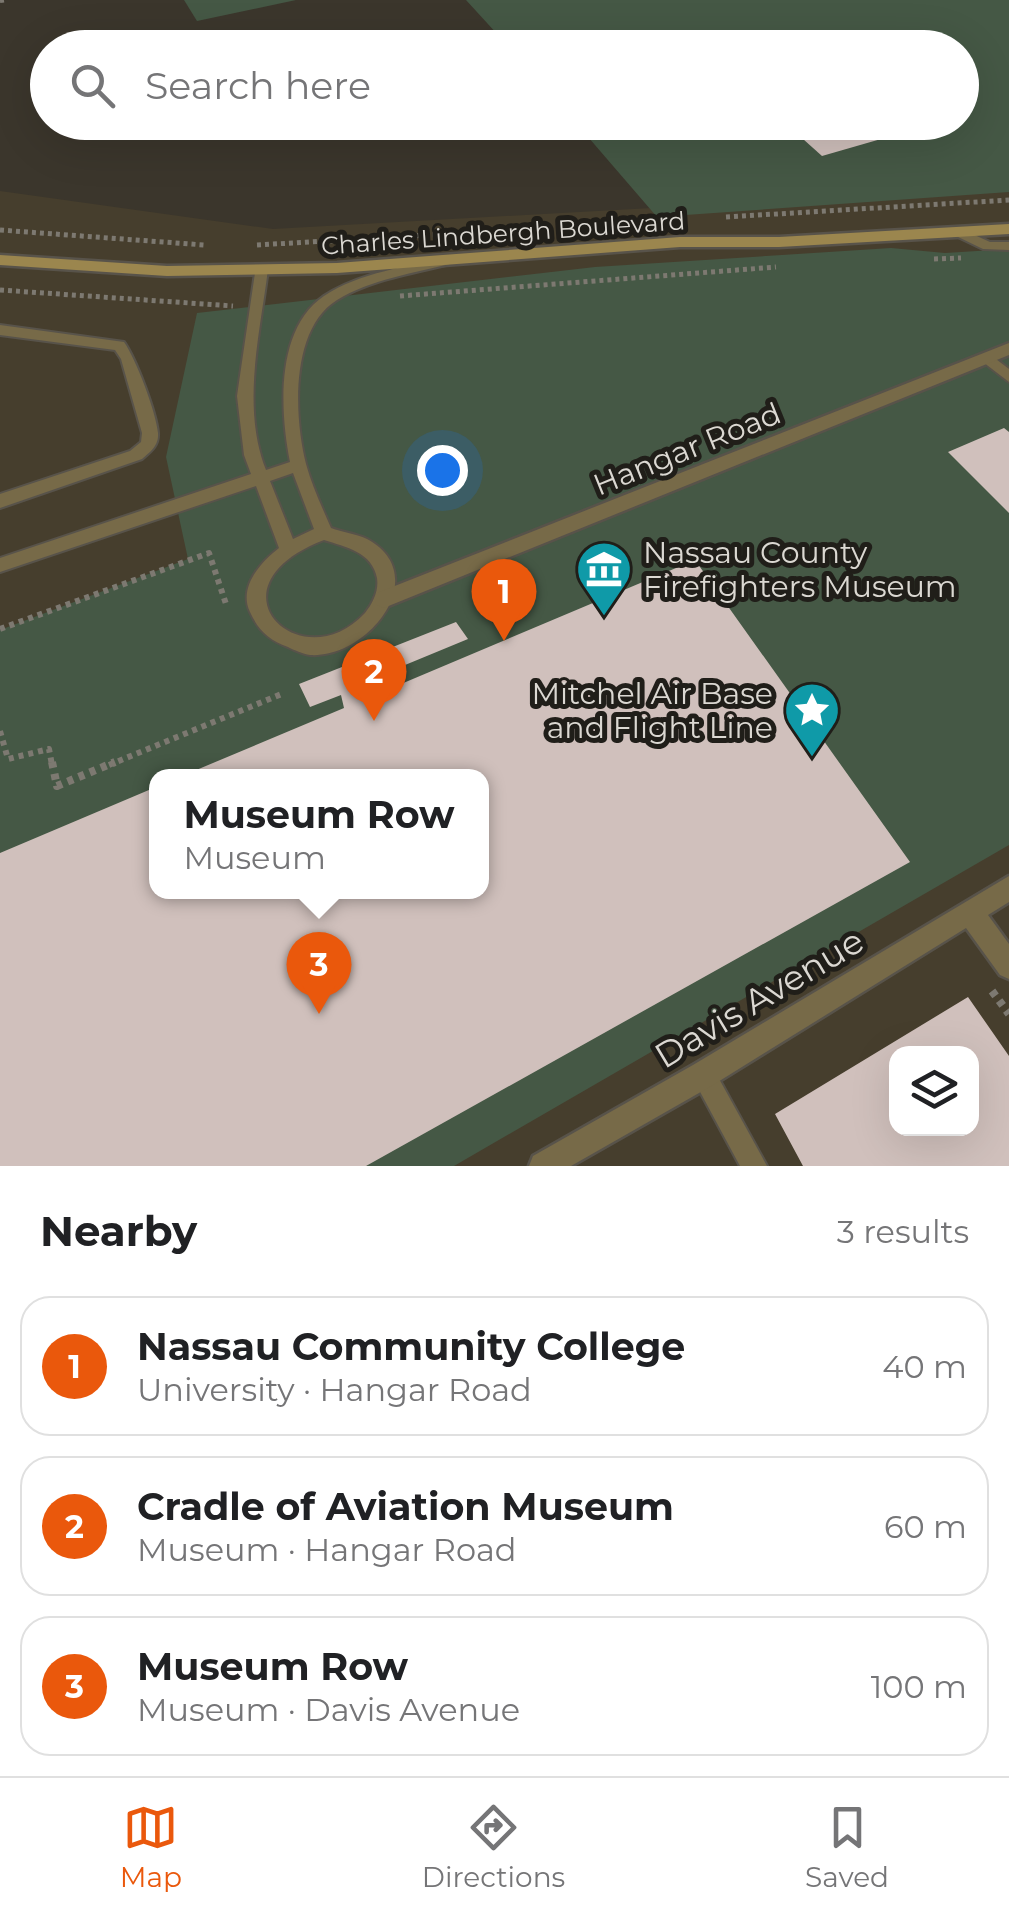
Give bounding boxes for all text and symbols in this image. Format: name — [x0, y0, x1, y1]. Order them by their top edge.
search box — [30, 30, 979, 140]
icon: search — [65, 58, 120, 113]
text: Search here — [145, 62, 371, 109]
street label: Charles Lindbergh Boulevard — [320, 205, 686, 261]
street label: Hangar Road — [588, 395, 786, 503]
your location — [417, 445, 468, 496]
place label: Nassau County Firefighters Museum — [643, 534, 957, 605]
museum icon: Nassau County Firefighters Museum — [574, 539, 634, 618]
pin: 1 — [472, 558, 536, 641]
pin: 2 — [342, 638, 406, 721]
place label: Mitchel Air Base and Flight Line — [531, 675, 773, 746]
place icon: Mitchel Air Base and Flight Line — [782, 680, 842, 759]
popup — [149, 769, 489, 899]
text: Museum Row — [183, 791, 455, 838]
text: Museum — [183, 838, 326, 877]
street label: Davis Avenue — [647, 919, 871, 1077]
pin: 3 — [286, 932, 352, 1014]
map controls — [889, 1046, 979, 1136]
button: layers — [889, 1046, 979, 1136]
text: Nearby — [40, 1205, 197, 1257]
text: 3 results — [837, 1212, 969, 1251]
text: Nassau Community College — [137, 1323, 685, 1370]
text: 1 — [68, 1347, 81, 1386]
text: 40 m — [882, 1347, 967, 1386]
text: University · Hangar Road — [137, 1370, 532, 1409]
text: Cradle of Aviation Museum — [137, 1483, 674, 1530]
text: 2 — [65, 1507, 84, 1546]
text: 60 m — [884, 1507, 967, 1546]
text: Museum · Hangar Road — [137, 1530, 517, 1569]
text: Museum Row — [137, 1643, 408, 1690]
text: 3 — [65, 1667, 84, 1706]
text: 100 m — [871, 1667, 967, 1706]
text: Museum · Davis Avenue — [137, 1690, 520, 1729]
tab: Map — [120, 1800, 182, 1894]
tab: Directions — [422, 1800, 565, 1894]
tab: Saved — [805, 1800, 889, 1894]

